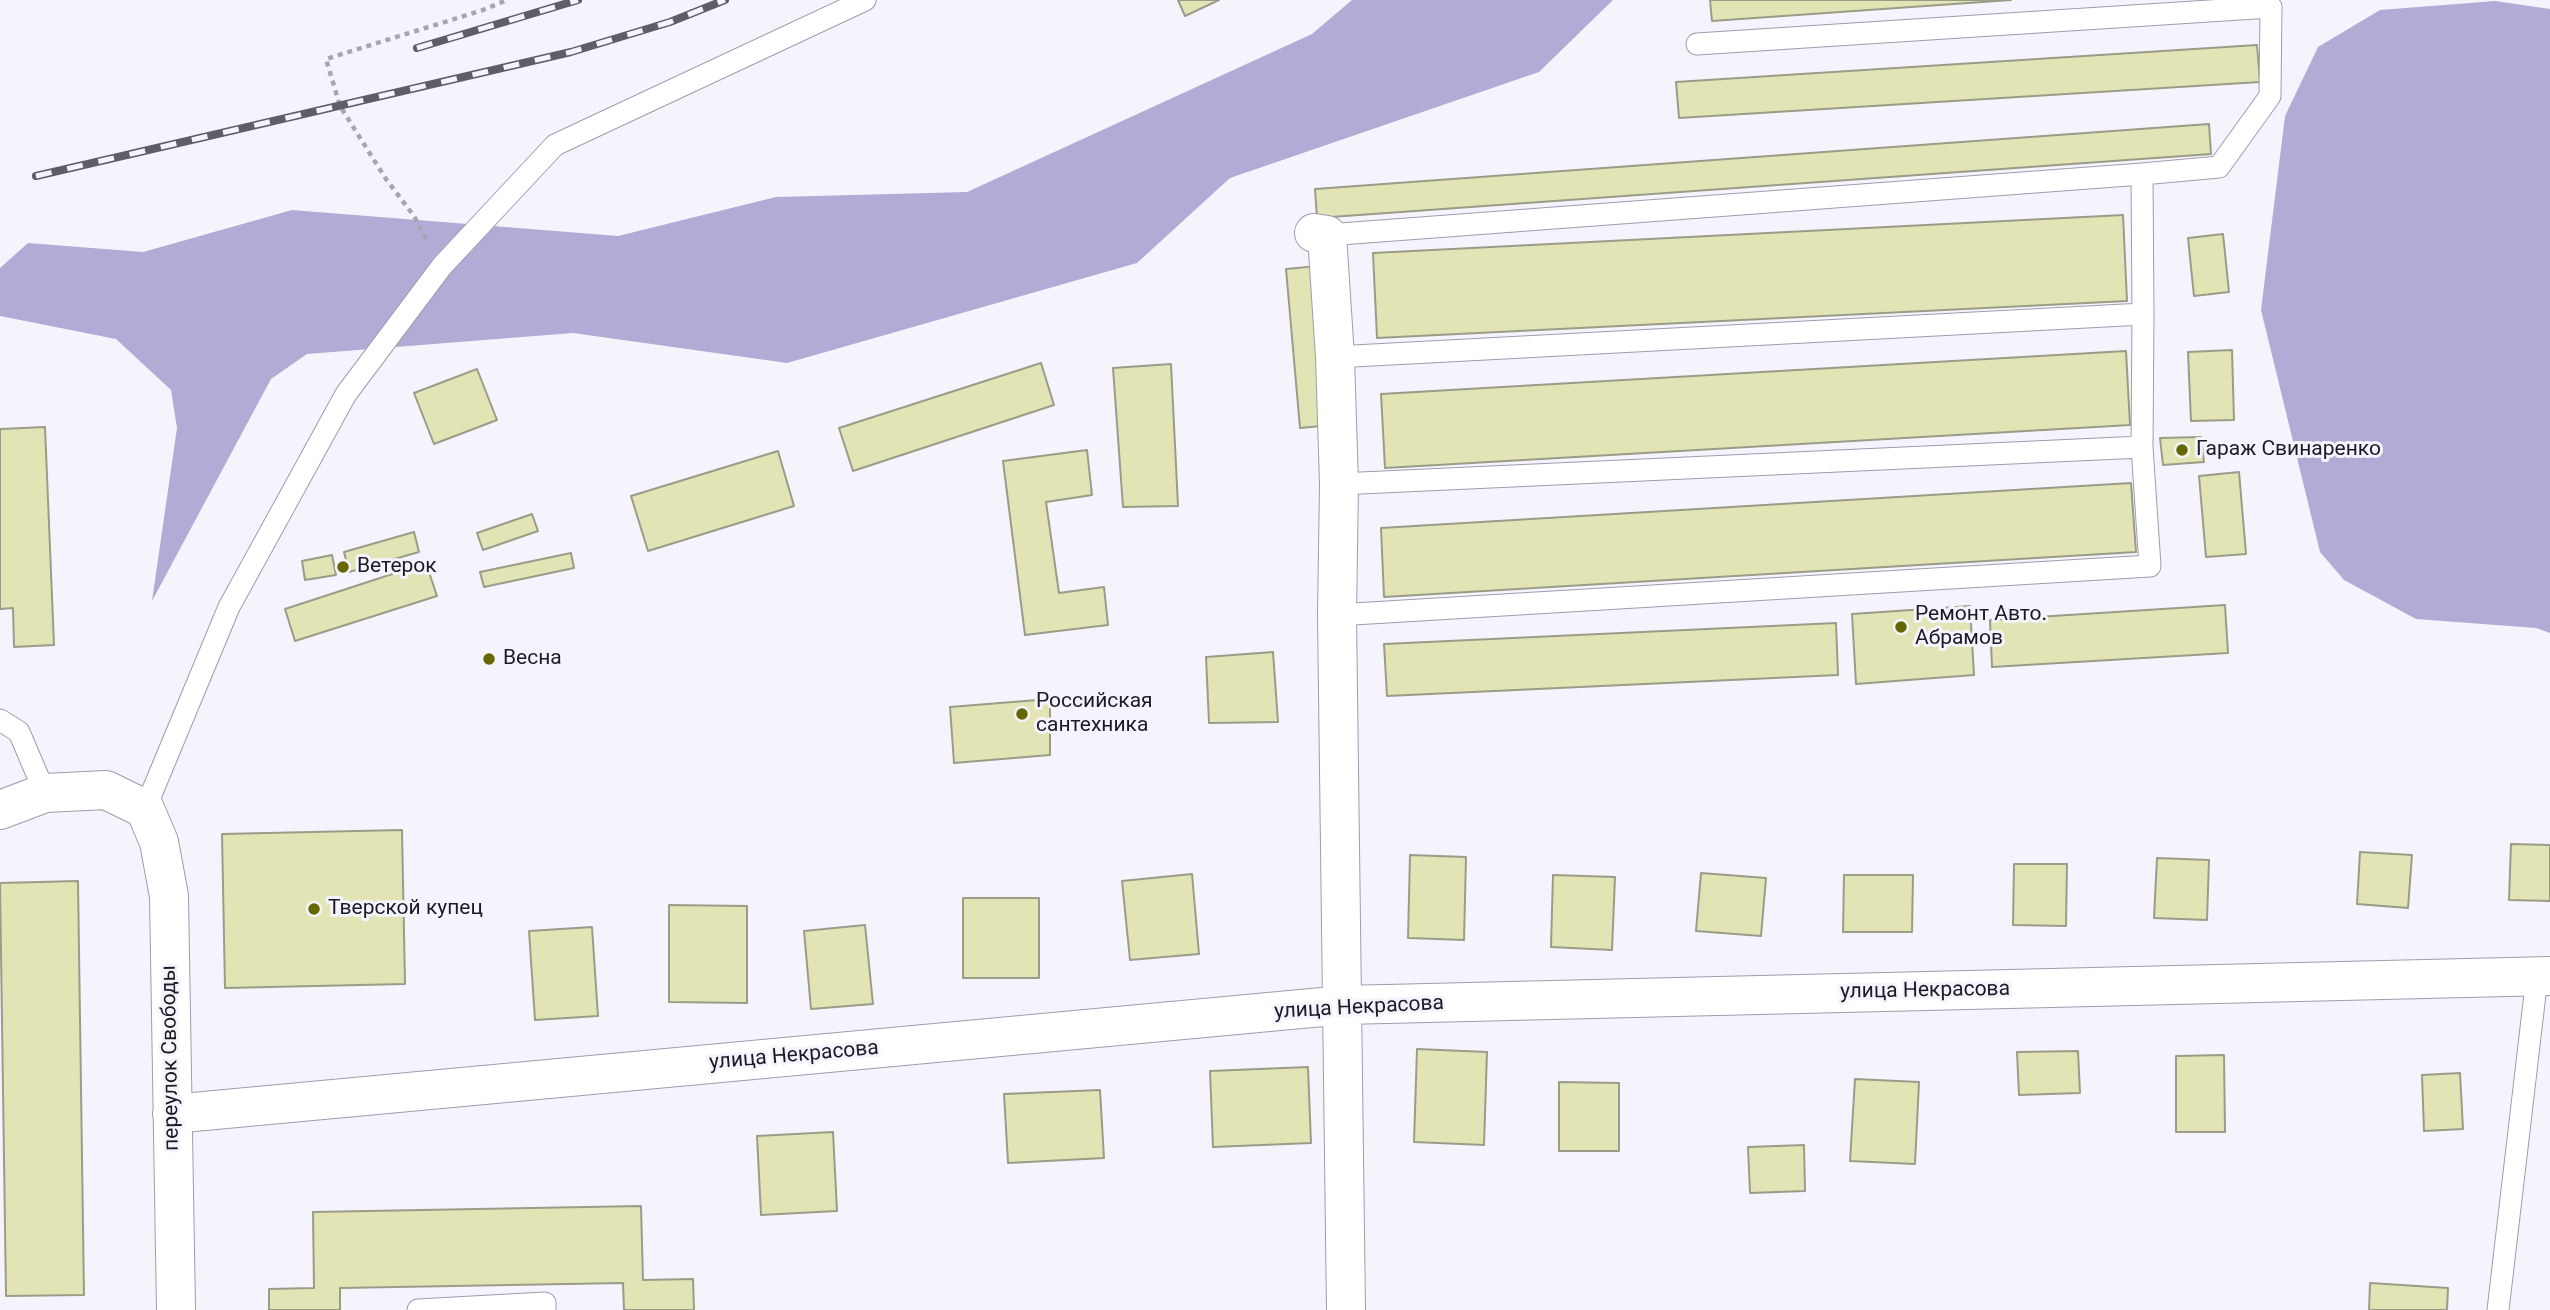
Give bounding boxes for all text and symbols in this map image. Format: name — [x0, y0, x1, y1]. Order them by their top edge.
place label: Гараж Свинаренко — [2196, 437, 2381, 463]
marker: Гараж Свинаренко — [2174, 442, 2190, 458]
place label: Ветерок — [357, 554, 437, 580]
marker: Ветерок — [335, 559, 351, 575]
place label: Ремонт Авто. Абрамов — [1915, 602, 2047, 652]
marker: Ремонт Авто. Абрамов — [1893, 619, 1909, 635]
place label: Весна — [503, 646, 562, 672]
marker: Весна — [481, 651, 497, 667]
place label: Российская сантехника — [1036, 689, 1153, 739]
marker: Российская сантехника — [1014, 706, 1030, 722]
place label: Тверской купец — [328, 896, 483, 922]
marker: Тверской купец — [306, 901, 322, 917]
street label: переулок Свободы — [157, 965, 185, 1151]
street label: улица Некрасова — [1840, 977, 2010, 1005]
street label: улица Некрасова — [1273, 991, 1445, 1025]
street label: улица Некрасова — [708, 1036, 880, 1076]

